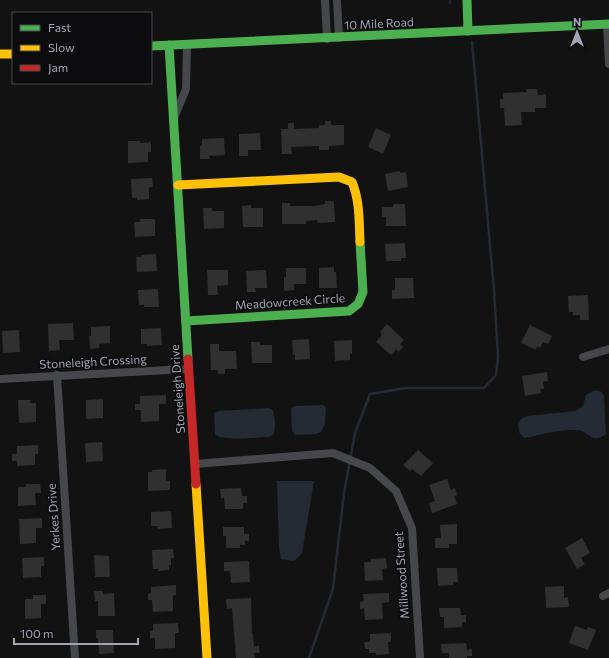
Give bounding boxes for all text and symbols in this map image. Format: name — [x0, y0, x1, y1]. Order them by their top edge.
legend — [12, 12, 152, 84]
north arrow — [557, 12, 597, 52]
street label: 10 Mile Road — [344, 14, 414, 32]
text: N — [573, 15, 581, 28]
text: Fast — [48, 20, 71, 34]
text: Slow — [48, 40, 75, 54]
text: Jam — [48, 60, 68, 75]
street label: Meadowcreek Circle — [234, 290, 346, 312]
street label: Stoneleigh Drive — [167, 344, 187, 434]
street label: Stoneleigh Crossing — [39, 351, 147, 371]
street label: Yerkes Drive — [44, 483, 62, 551]
street label: Millwood Street — [391, 531, 411, 619]
scale bar — [14, 620, 138, 646]
text: 100 m — [20, 626, 54, 640]

